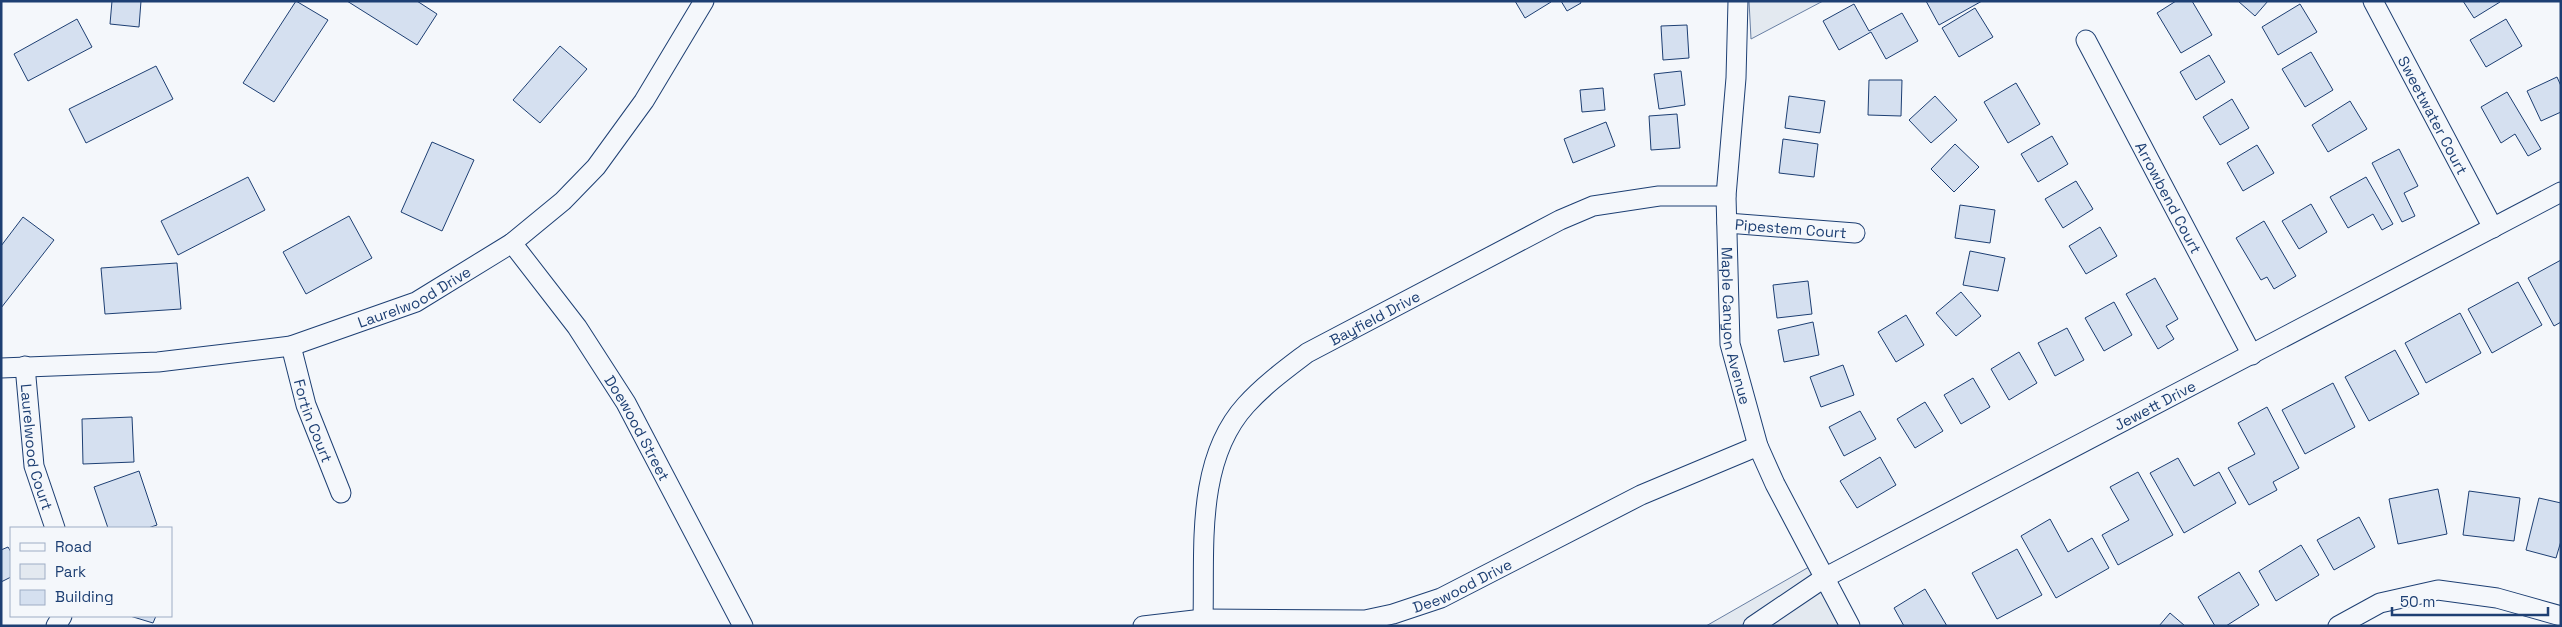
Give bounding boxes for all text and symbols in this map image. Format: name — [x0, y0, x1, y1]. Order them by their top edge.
street label: Sweetwater Court — [2394, 53, 2472, 178]
street label: Arrowbend Court — [2132, 138, 2206, 257]
street label: Pipestem Court — [1734, 214, 1847, 242]
street label: Maple Canyon Avenue — [1718, 247, 1756, 407]
street label: Laurelwood Drive — [355, 261, 474, 331]
street label: Bayfield Drive — [1326, 286, 1423, 349]
street label: Doewood Street — [601, 371, 675, 484]
street label: Jewett Drive — [2111, 376, 2199, 434]
street label: Fortin Court — [290, 377, 337, 465]
street label: Laurelwood Court — [17, 383, 58, 513]
legend — [10, 527, 172, 617]
text: Road — [55, 537, 92, 556]
street label: Deewood Drive — [1410, 554, 1515, 616]
text: Park — [55, 562, 86, 581]
scale bar — [2392, 584, 2548, 616]
text: Building — [55, 587, 114, 606]
text: 50 m — [2400, 592, 2435, 611]

